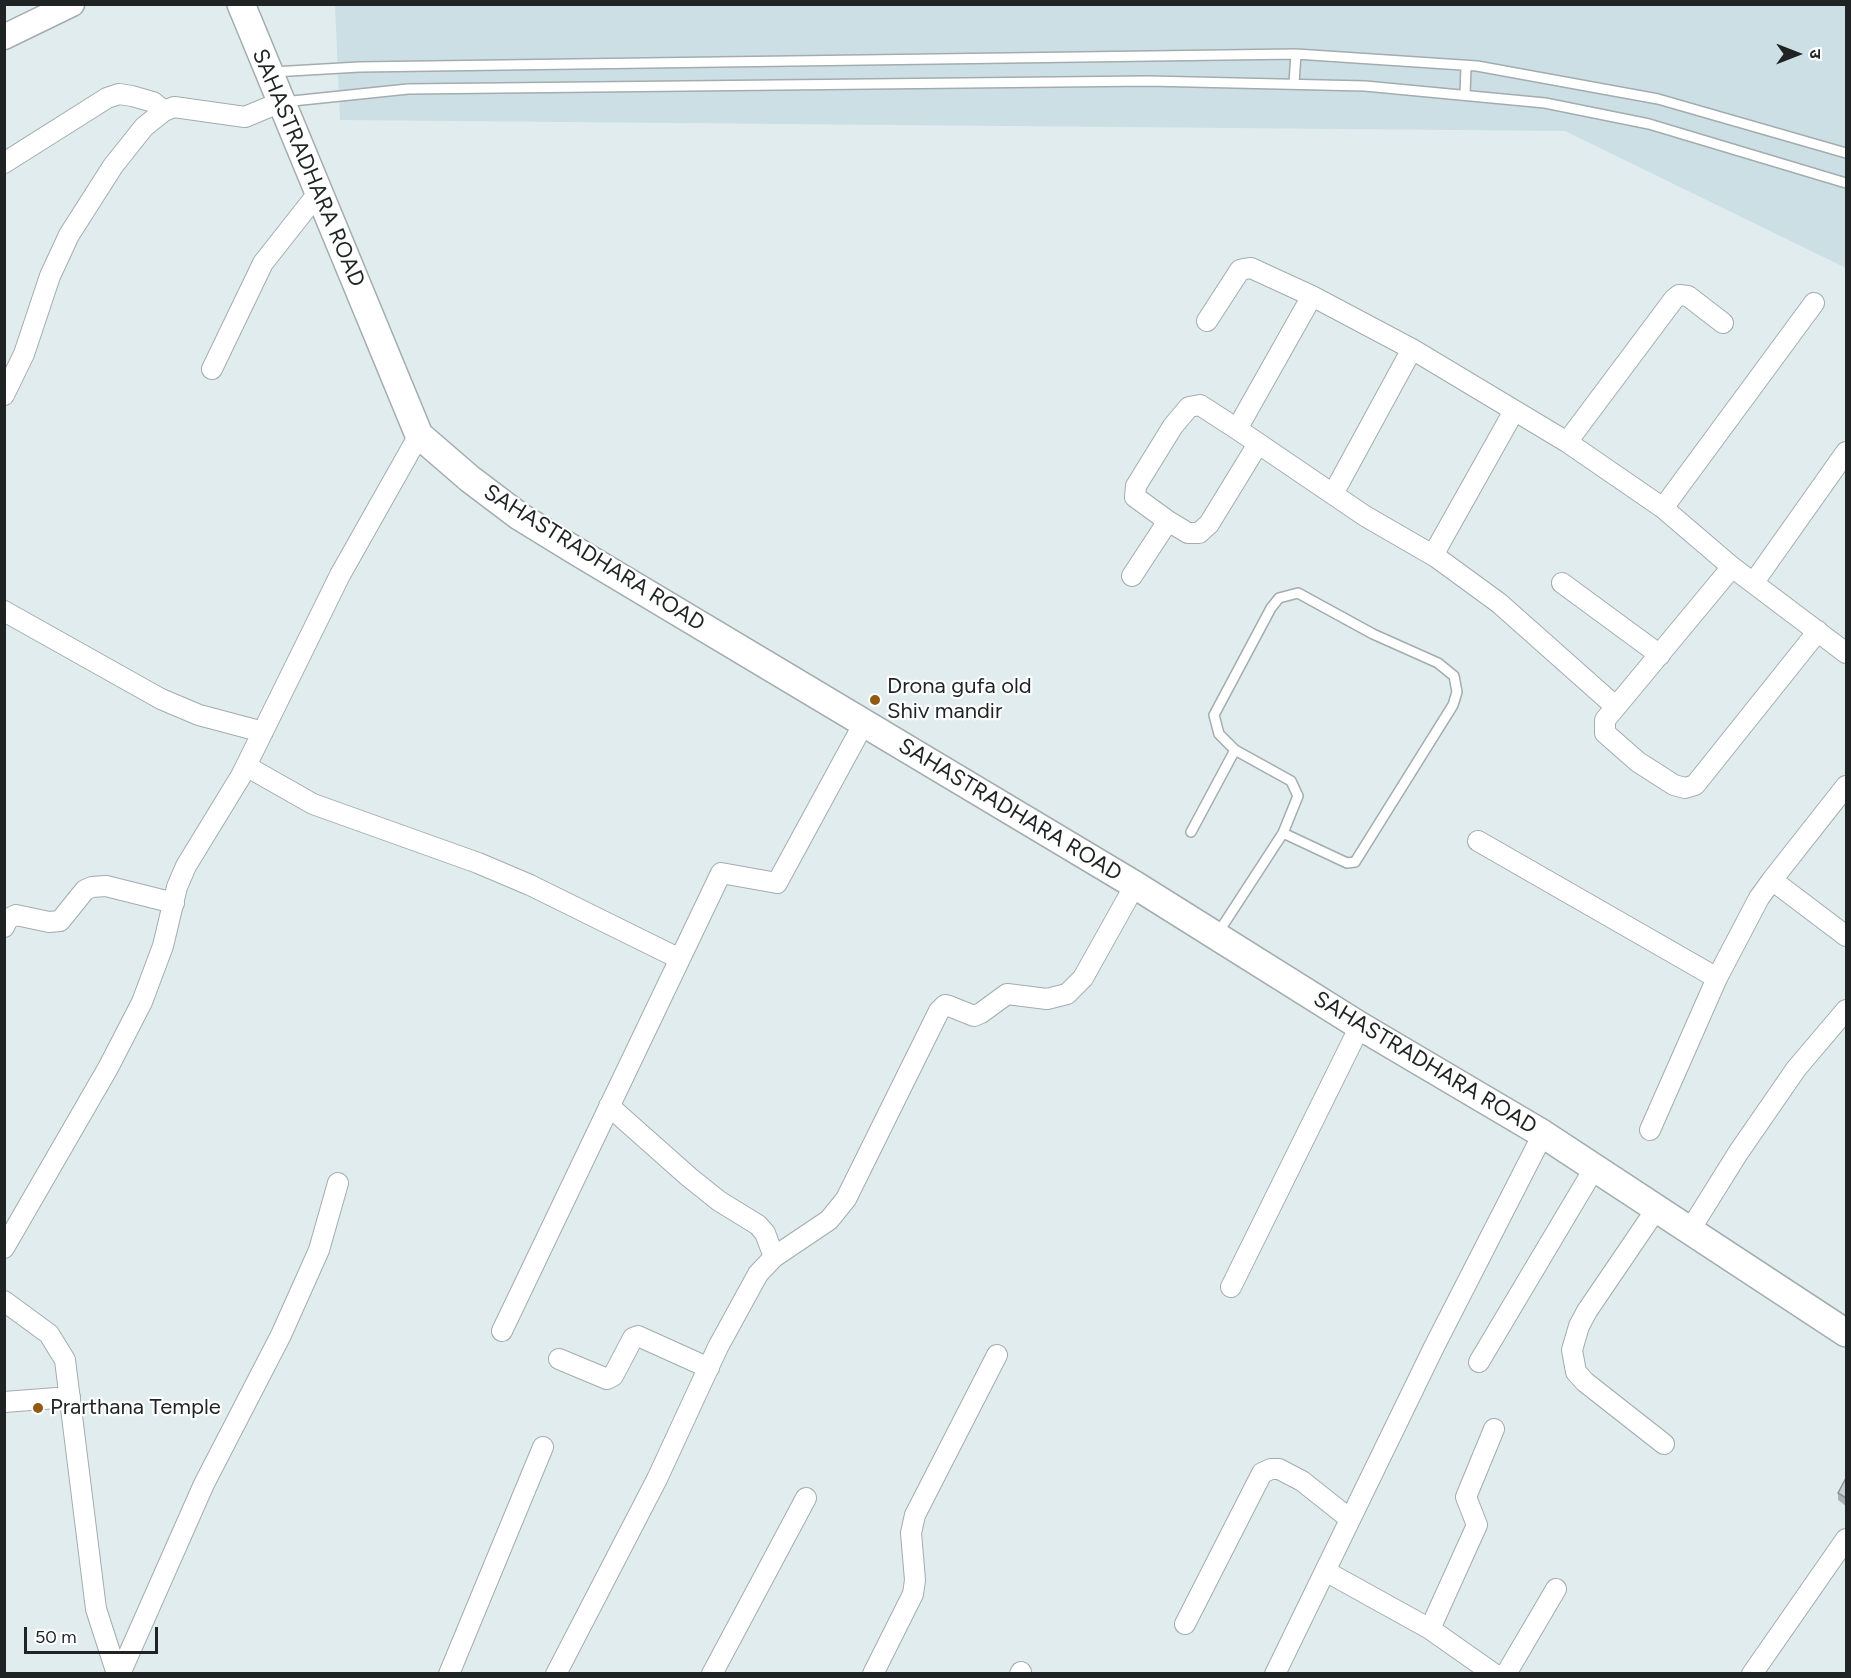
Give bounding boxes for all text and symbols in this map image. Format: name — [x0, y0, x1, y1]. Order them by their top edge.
north arrow — [1767, 24, 1827, 84]
street label: SAHASTRADHARA ROAD — [246, 45, 370, 291]
text: उ — [1806, 49, 1825, 59]
street label: SAHASTRADHARA ROAD — [479, 479, 709, 637]
place label: Drona gufa old Shiv mandir — [887, 674, 1032, 726]
marker: Drona gufa old Shiv mandir — [868, 693, 882, 707]
street label: SAHASTRADHARA ROAD — [894, 733, 1126, 887]
street label: SAHASTRADHARA ROAD — [1309, 986, 1541, 1140]
place label: Prarthana Temple — [50, 1395, 221, 1421]
marker: Prarthana Temple — [31, 1401, 45, 1415]
scale bar — [27, 1615, 160, 1653]
text: 50 m — [35, 1626, 77, 1648]

